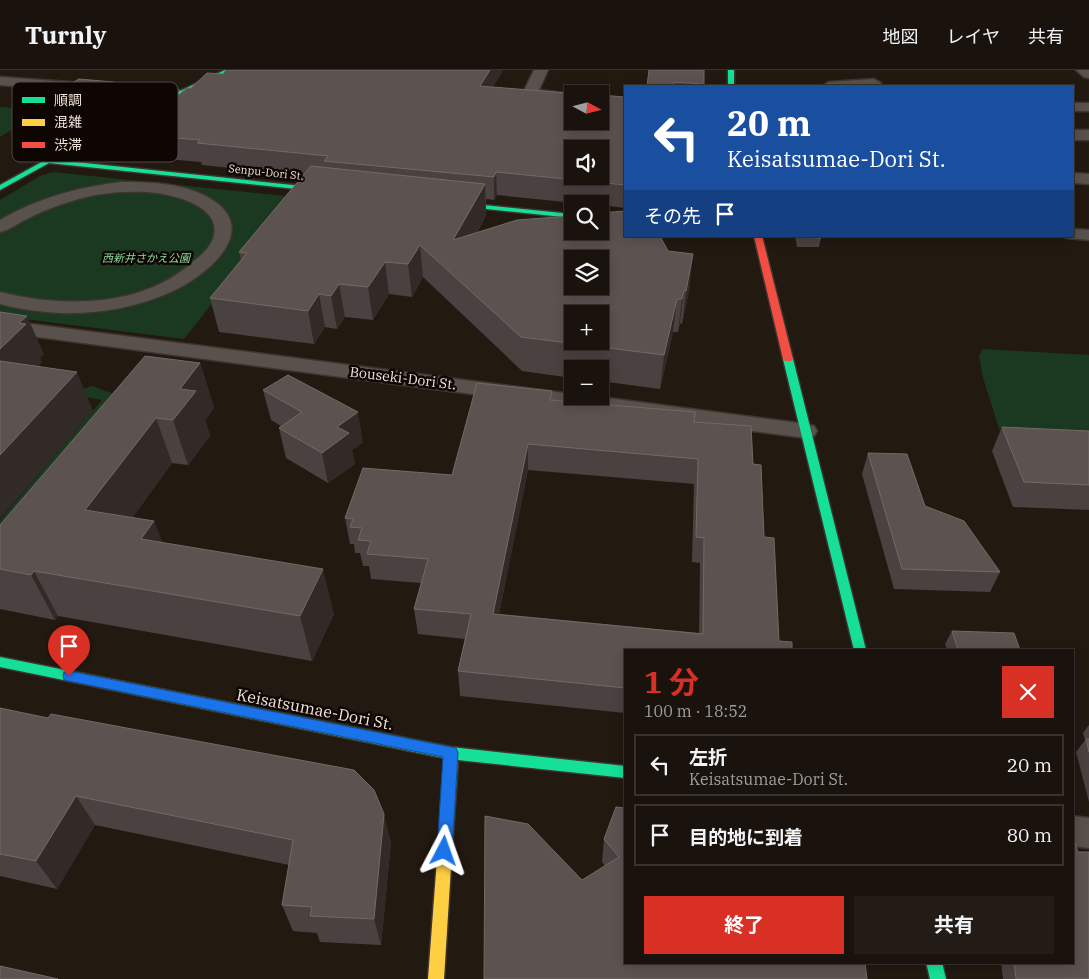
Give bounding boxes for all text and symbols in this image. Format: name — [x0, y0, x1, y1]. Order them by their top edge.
text: Turnly — [25, 19, 107, 51]
text: 地図 — [883, 25, 919, 48]
text: レイヤ — [947, 25, 1000, 48]
text: 共有 — [1028, 25, 1064, 48]
legend — [12, 82, 178, 162]
north arrow — [564, 85, 609, 130]
map controls — [564, 85, 609, 405]
text: 順調 — [54, 91, 82, 109]
text: 20 m — [727, 100, 811, 146]
icon: left — [644, 105, 709, 170]
text: 混雑 — [54, 113, 82, 131]
text: 渋滞 — [54, 136, 82, 154]
button: sound — [564, 140, 609, 185]
text: Keisatsumae-Dori St. — [727, 144, 946, 173]
street label: Senpu-Dori St. — [228, 161, 304, 183]
button: search — [564, 195, 609, 240]
icon: arrive — [711, 200, 739, 228]
text: その先 — [644, 204, 701, 228]
button: layers — [564, 250, 609, 295]
park label: 西新井さかえ公園 — [102, 251, 192, 265]
button: + — [564, 305, 609, 350]
button: − — [564, 360, 609, 405]
street label: Bouseki-Dori St. — [349, 363, 457, 393]
pin — [48, 625, 90, 676]
icon: arrive — [55, 632, 83, 660]
text: 1 分 — [644, 662, 699, 701]
button: close — [1002, 666, 1054, 718]
street label: Keisatsumae-Dori St. — [235, 684, 395, 734]
text: 100 m · 18:52 — [644, 701, 747, 721]
text: 左折 — [689, 745, 727, 769]
icon: left — [646, 751, 674, 779]
text: 20 m — [1007, 753, 1052, 777]
text: Keisatsumae-Dori St. — [689, 769, 848, 789]
icon: arrive — [646, 821, 674, 849]
text: 80 m — [1007, 823, 1052, 847]
position arrow — [417, 824, 469, 876]
text: 目的地に到着 — [689, 825, 803, 849]
button: 終了 — [644, 896, 844, 954]
button: 共有 — [854, 896, 1054, 954]

